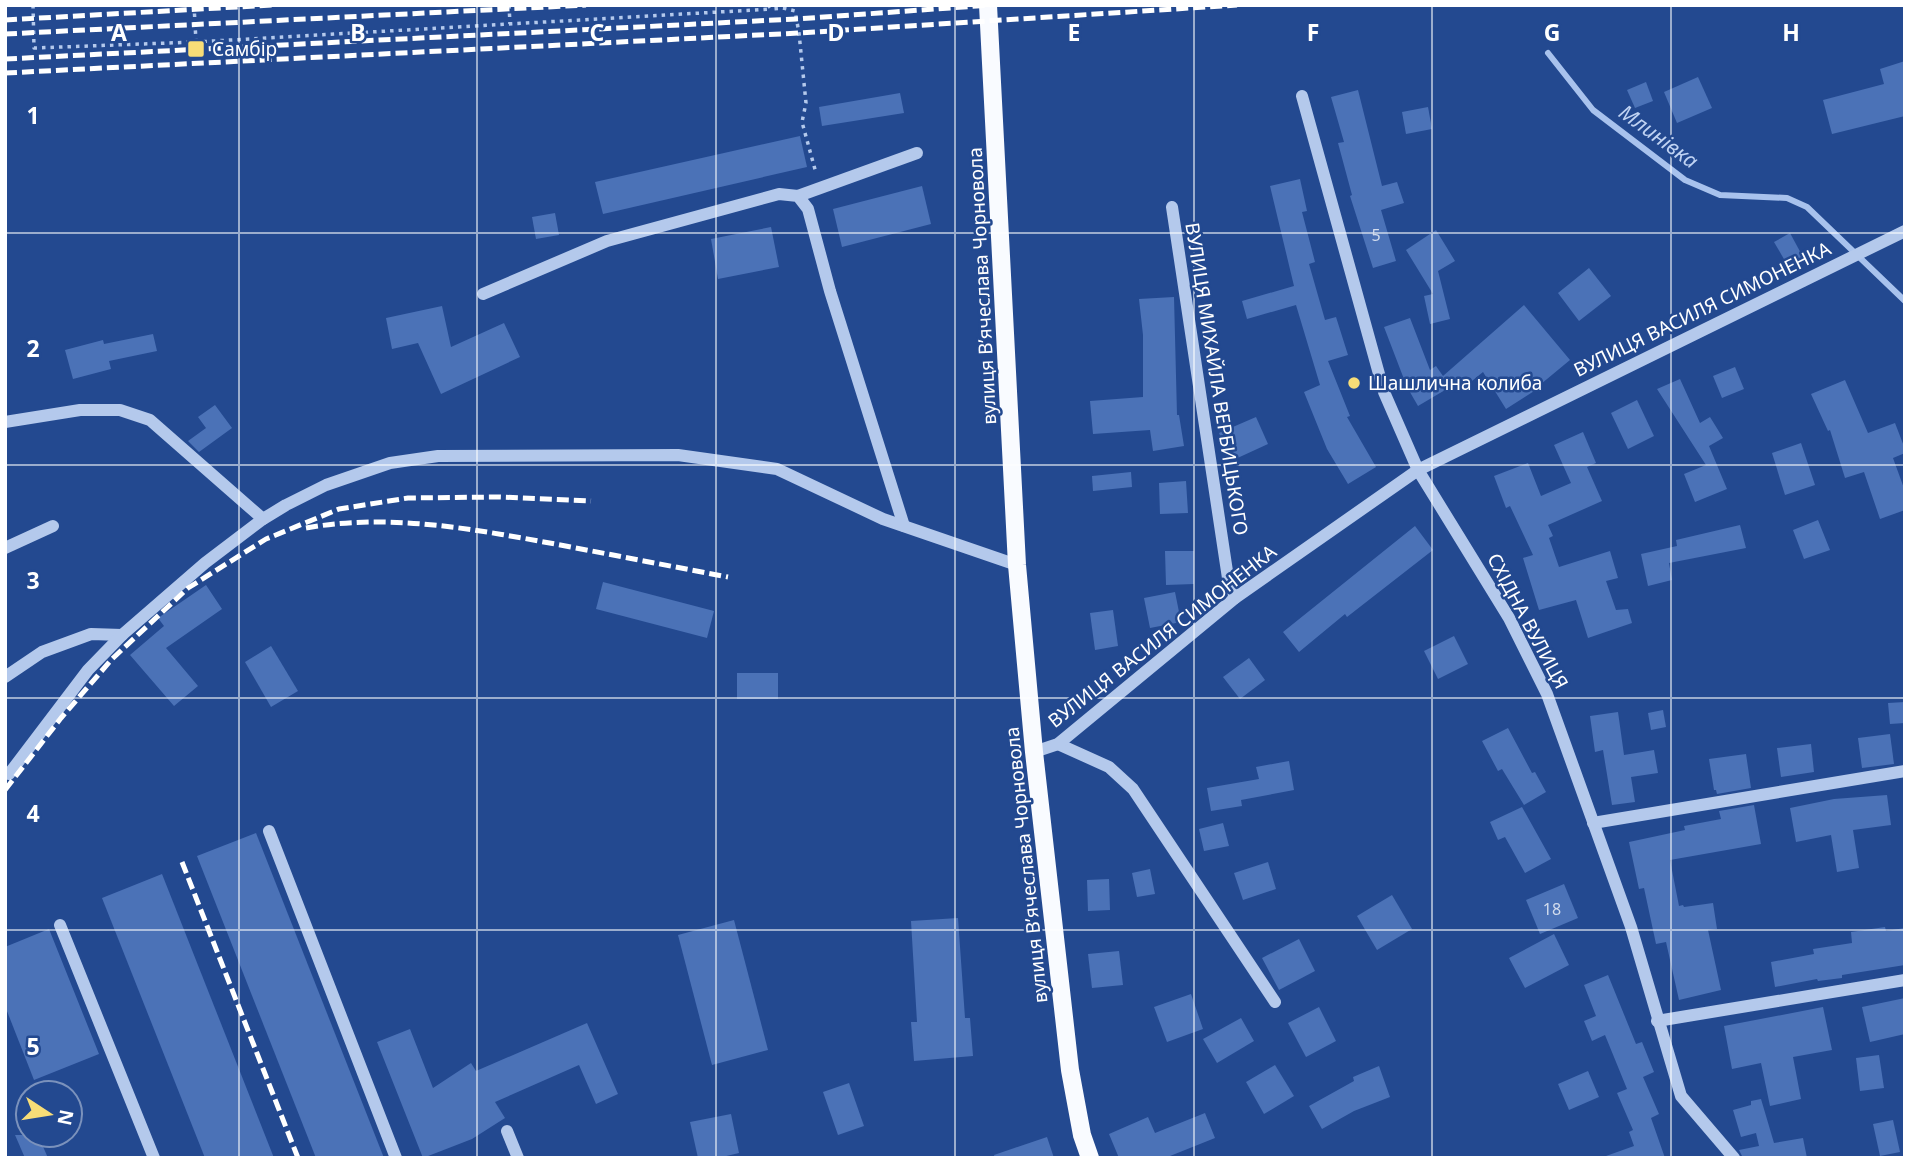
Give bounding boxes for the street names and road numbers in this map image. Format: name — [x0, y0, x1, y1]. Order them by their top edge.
street label: вулиця Вʼячеслава Чорновола — [962, 147, 1002, 425]
street label: ВУЛИЦЯ МИХАЙЛА ВЕРБИЦЬКОГО — [1179, 221, 1255, 537]
street label: ВУЛИЦЯ ВАСИЛЯ СИМОНЕНКА — [1569, 235, 1836, 383]
street label: ВУЛИЦЯ ВАСИЛЯ СИМОНЕНКА — [1042, 538, 1282, 733]
street label: СХІДНА ВУЛИЦЯ — [1481, 549, 1575, 693]
street label: вулиця Вʼячеслава Чорновола — [999, 726, 1053, 1004]

